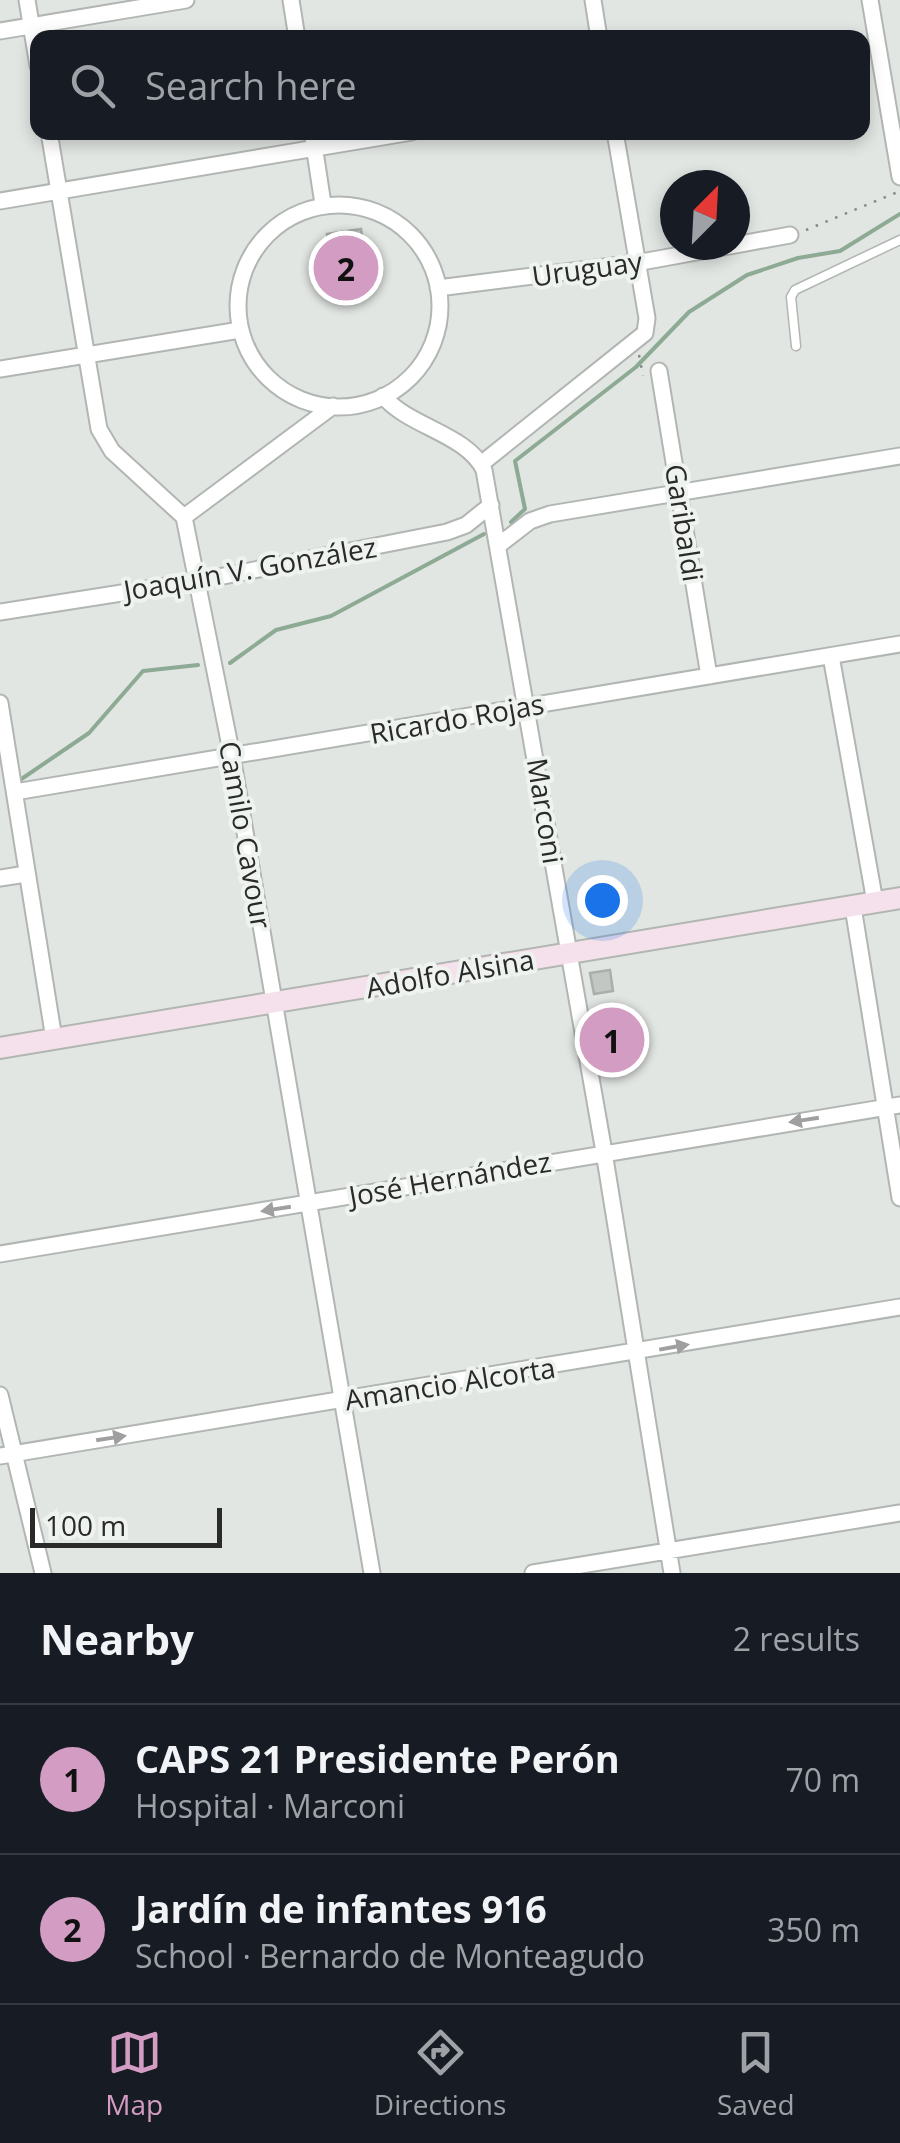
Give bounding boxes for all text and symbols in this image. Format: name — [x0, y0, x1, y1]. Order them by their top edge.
search box — [30, 30, 870, 140]
icon: search — [65, 58, 120, 113]
text: Search here — [145, 59, 357, 111]
north arrow — [660, 170, 750, 260]
pin: 2 — [314, 230, 378, 306]
street label: Uruguay — [529, 241, 645, 295]
street label: Garibaldi — [657, 461, 713, 584]
street label: Joaquín V. González — [117, 527, 379, 609]
street label: Ricardo Rojas — [367, 684, 547, 752]
street label: Camilo Cavour — [211, 738, 281, 932]
street label: Marconi — [519, 755, 573, 867]
your location — [577, 875, 628, 926]
street label: Adolfo Alsina — [363, 940, 537, 1007]
pin: 1 — [580, 1002, 644, 1078]
one-way arrow — [787, 1113, 819, 1128]
street label: José Hernández — [343, 1142, 554, 1215]
one-way arrow — [260, 1202, 291, 1217]
one-way arrow — [658, 1339, 690, 1354]
street label: Amancio Alcorta — [342, 1348, 558, 1418]
one-way arrow — [96, 1430, 127, 1446]
scale bar — [30, 1503, 222, 1548]
text: 100 m — [45, 1506, 126, 1544]
text: Nearby — [40, 1610, 194, 1667]
text: 2 results — [733, 1617, 860, 1660]
text: CAPS 21 Presidente Perón — [135, 1732, 620, 1784]
text: 1 — [63, 1758, 82, 1801]
text: 70 m — [785, 1758, 860, 1801]
text: Hospital · Marconi — [135, 1784, 405, 1827]
text: Jardín de infantes 916 — [135, 1882, 547, 1934]
text: 2 — [63, 1908, 82, 1951]
text: 350 m — [767, 1908, 860, 1951]
text: School · Bernardo de Monteagudo — [135, 1934, 645, 1977]
tab: Map — [105, 2025, 163, 2123]
tab: Directions — [374, 2025, 506, 2123]
tab: Saved — [717, 2025, 795, 2123]

